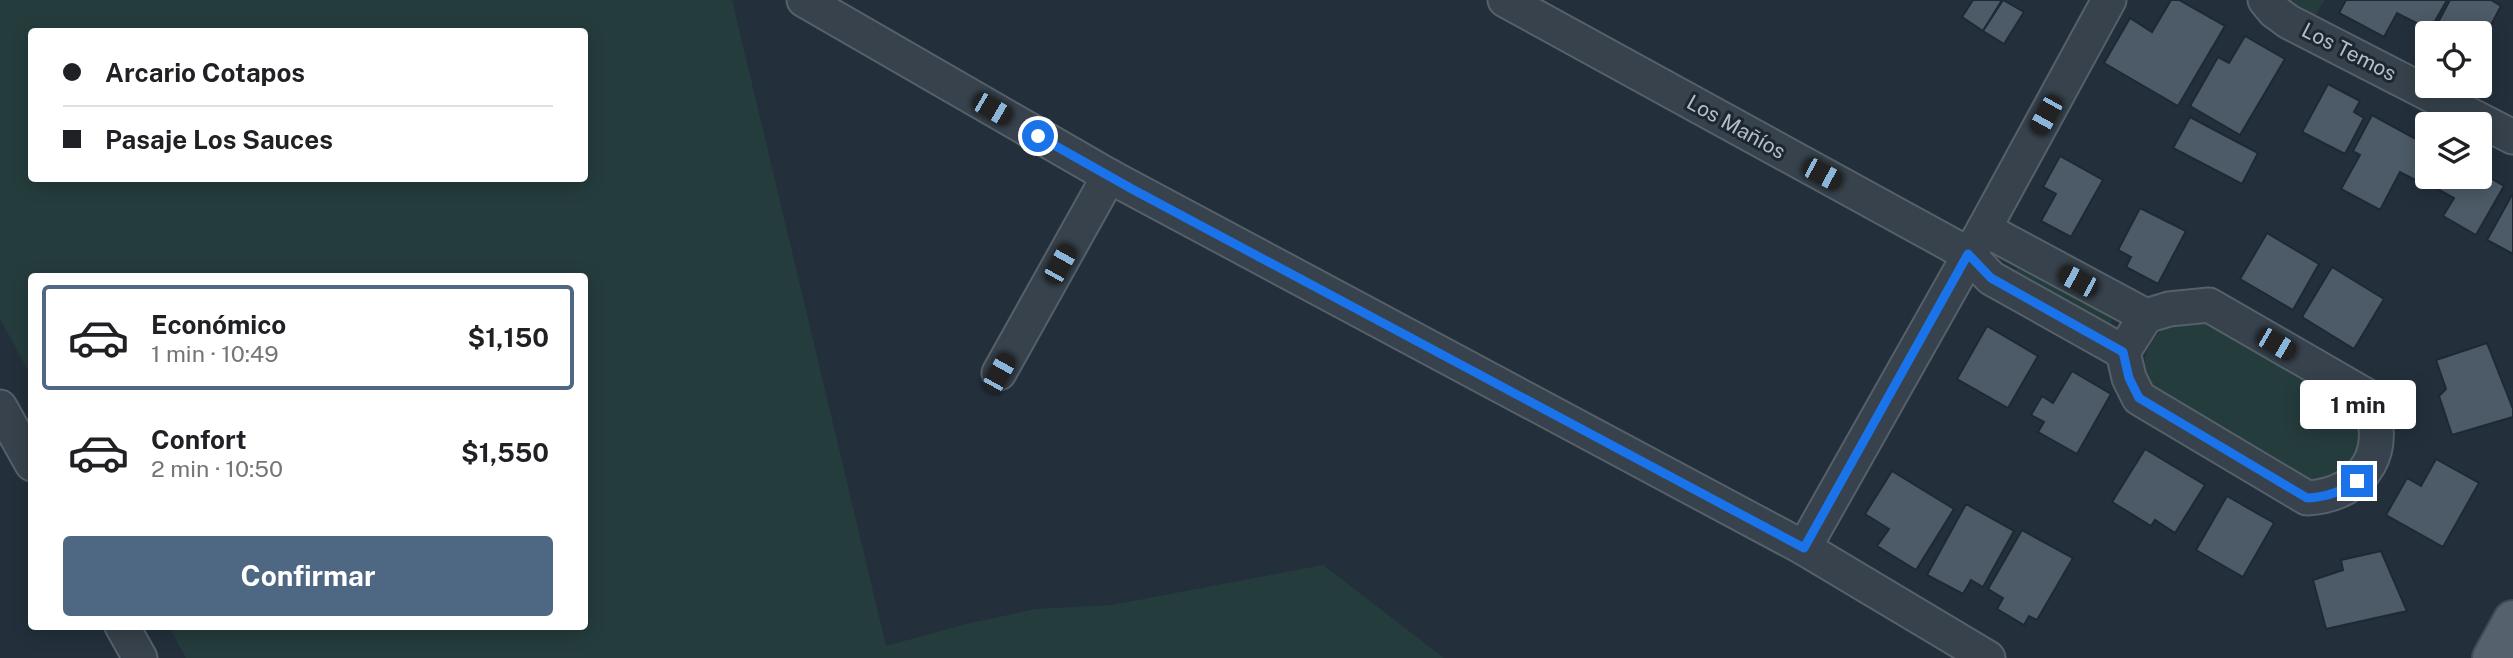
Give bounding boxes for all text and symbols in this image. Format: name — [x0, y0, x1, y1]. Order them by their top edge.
street label: Los Temos — [2298, 17, 2401, 86]
map controls — [2415, 21, 2492, 189]
button: locate — [2415, 21, 2492, 98]
text: Arcario Cotapos — [105, 57, 305, 88]
car — [969, 89, 1016, 129]
street label: Los Mañíos — [1683, 89, 1790, 164]
car — [2027, 92, 2066, 138]
button: layers — [2415, 112, 2492, 189]
route start — [1022, 120, 1054, 152]
text: Pasaje Los Sauces — [105, 124, 333, 155]
car — [1799, 155, 1846, 193]
car — [1041, 241, 1080, 287]
car — [2055, 262, 2102, 300]
icon: car — [67, 306, 130, 369]
text: Económico — [151, 309, 286, 340]
text: $1,150 — [468, 322, 549, 353]
car — [2253, 324, 2300, 364]
text: 1 min · 10:49 — [151, 340, 279, 367]
car — [980, 350, 1019, 396]
callout: 1 min — [2299, 379, 2415, 428]
text: 1 min — [2330, 391, 2386, 418]
icon: car — [67, 421, 130, 484]
text: Confort — [151, 424, 247, 455]
text: $1,550 — [461, 437, 549, 468]
text: 2 min · 10:50 — [151, 455, 283, 482]
route end — [2341, 465, 2373, 497]
button: Confirmar — [63, 536, 553, 616]

